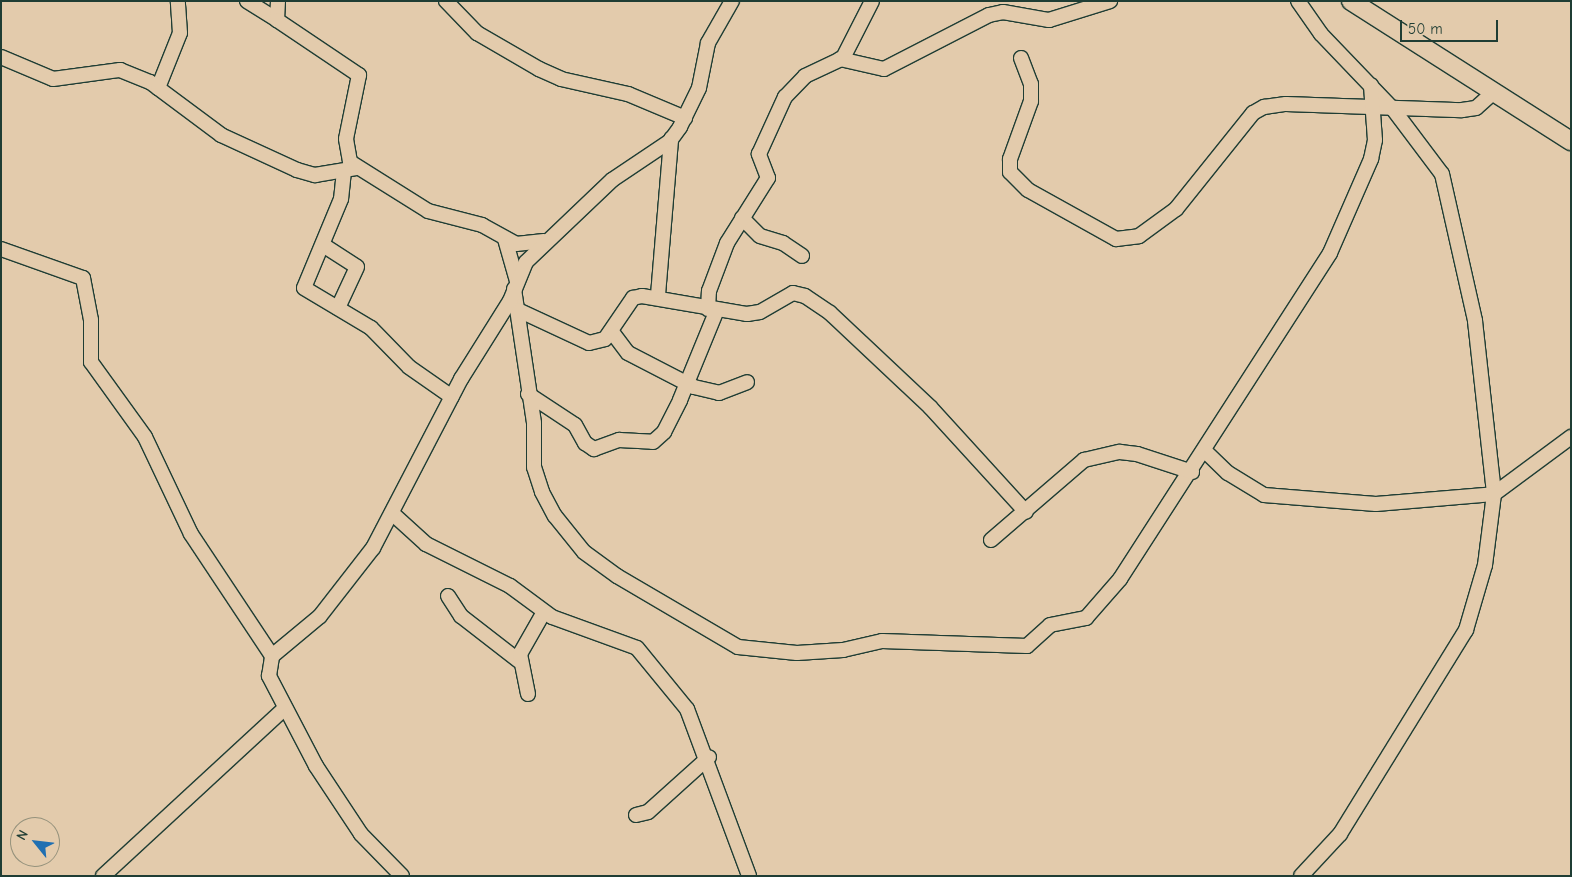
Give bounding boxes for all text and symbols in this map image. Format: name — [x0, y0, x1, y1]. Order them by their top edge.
scale bar — [1402, 10, 1500, 42]
text: 50 m — [1408, 20, 1443, 38]
north arrow — [10, 817, 60, 867]
text: N — [13, 827, 32, 843]

